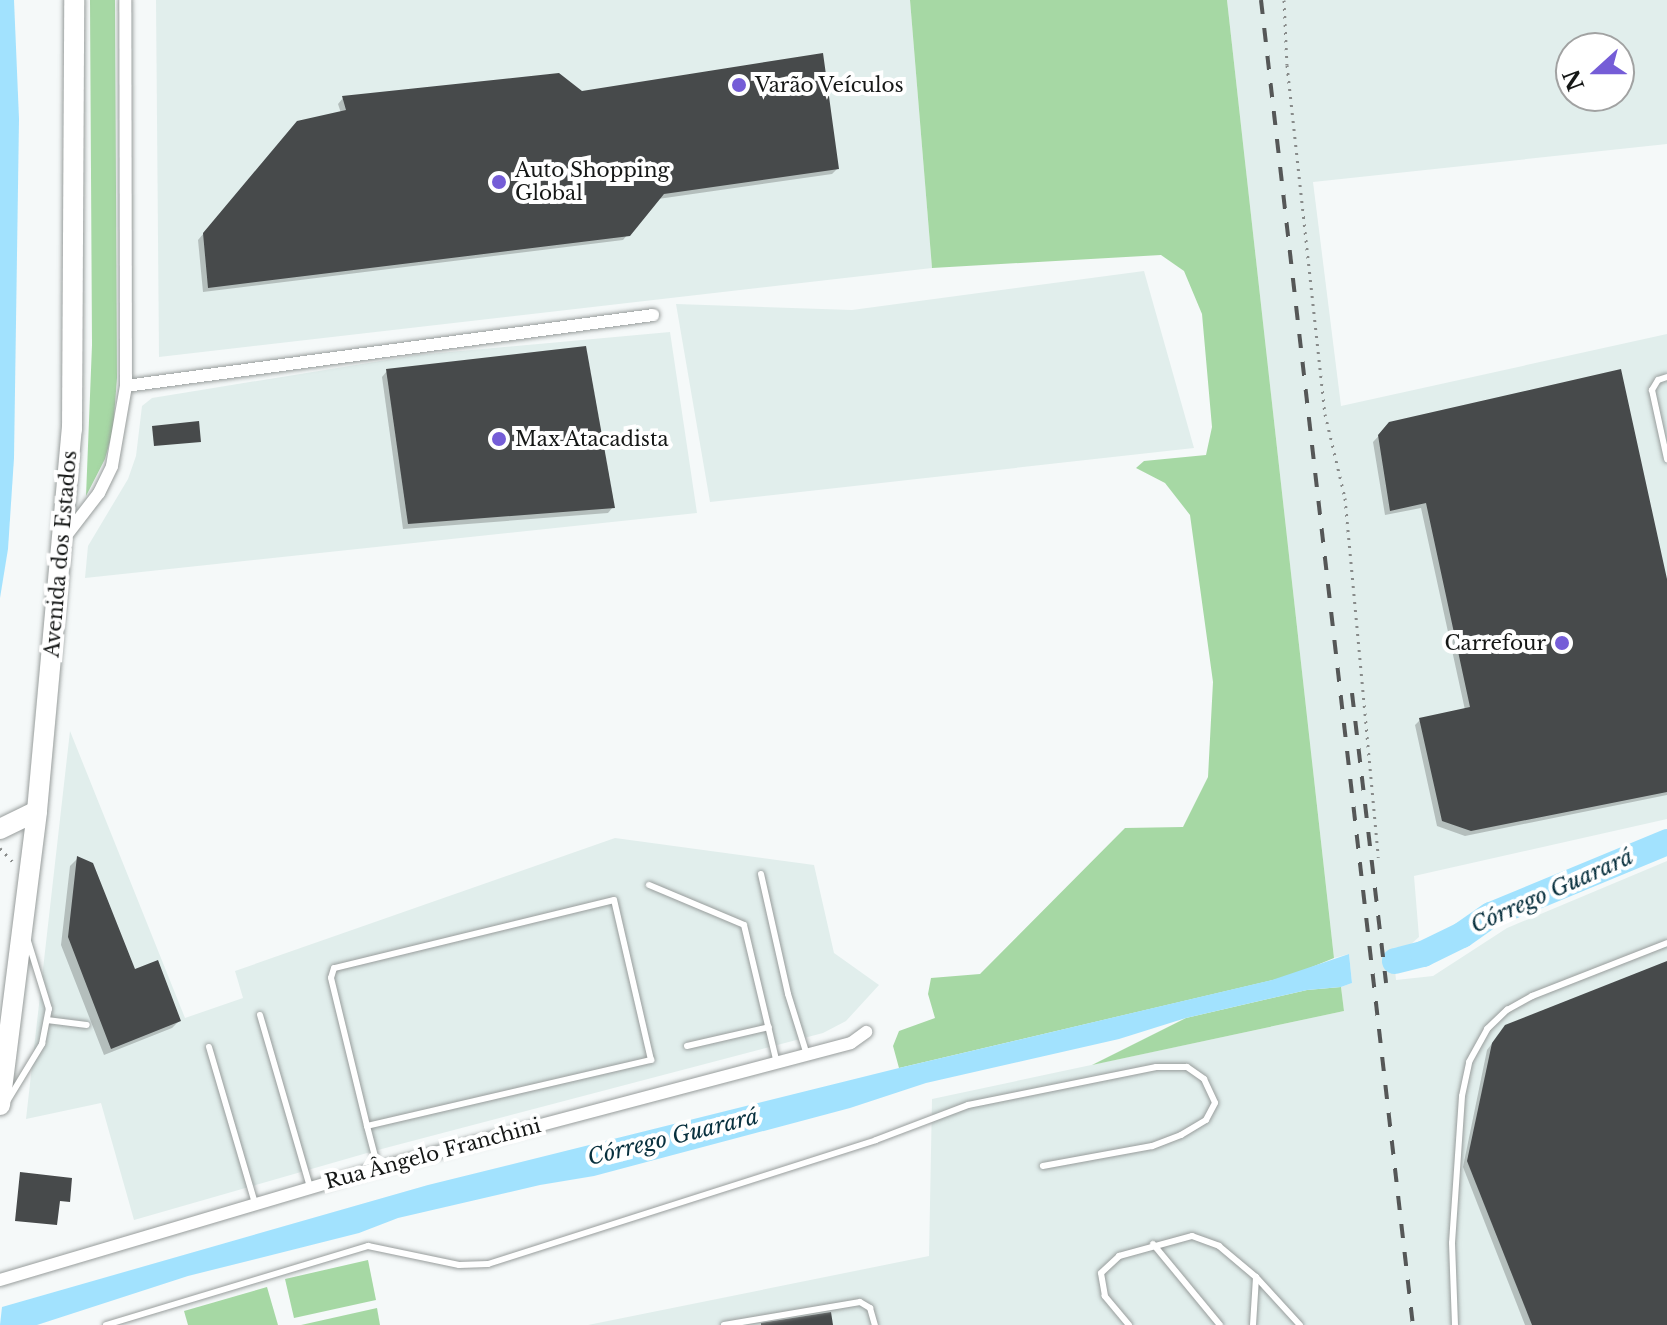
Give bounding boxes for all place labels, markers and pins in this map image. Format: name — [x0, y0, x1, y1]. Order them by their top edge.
place label: Varão Veículos — [755, 73, 904, 97]
marker: Varão Veículos — [730, 76, 748, 94]
place label: Auto Shopping Global — [515, 158, 669, 205]
marker: Auto Shopping Global — [490, 173, 508, 191]
place label: Max Atacadista — [515, 427, 670, 451]
marker: Max Atacadista — [490, 430, 508, 448]
place label: Carrefour — [1445, 631, 1546, 655]
marker: Carrefour — [1553, 634, 1571, 652]

